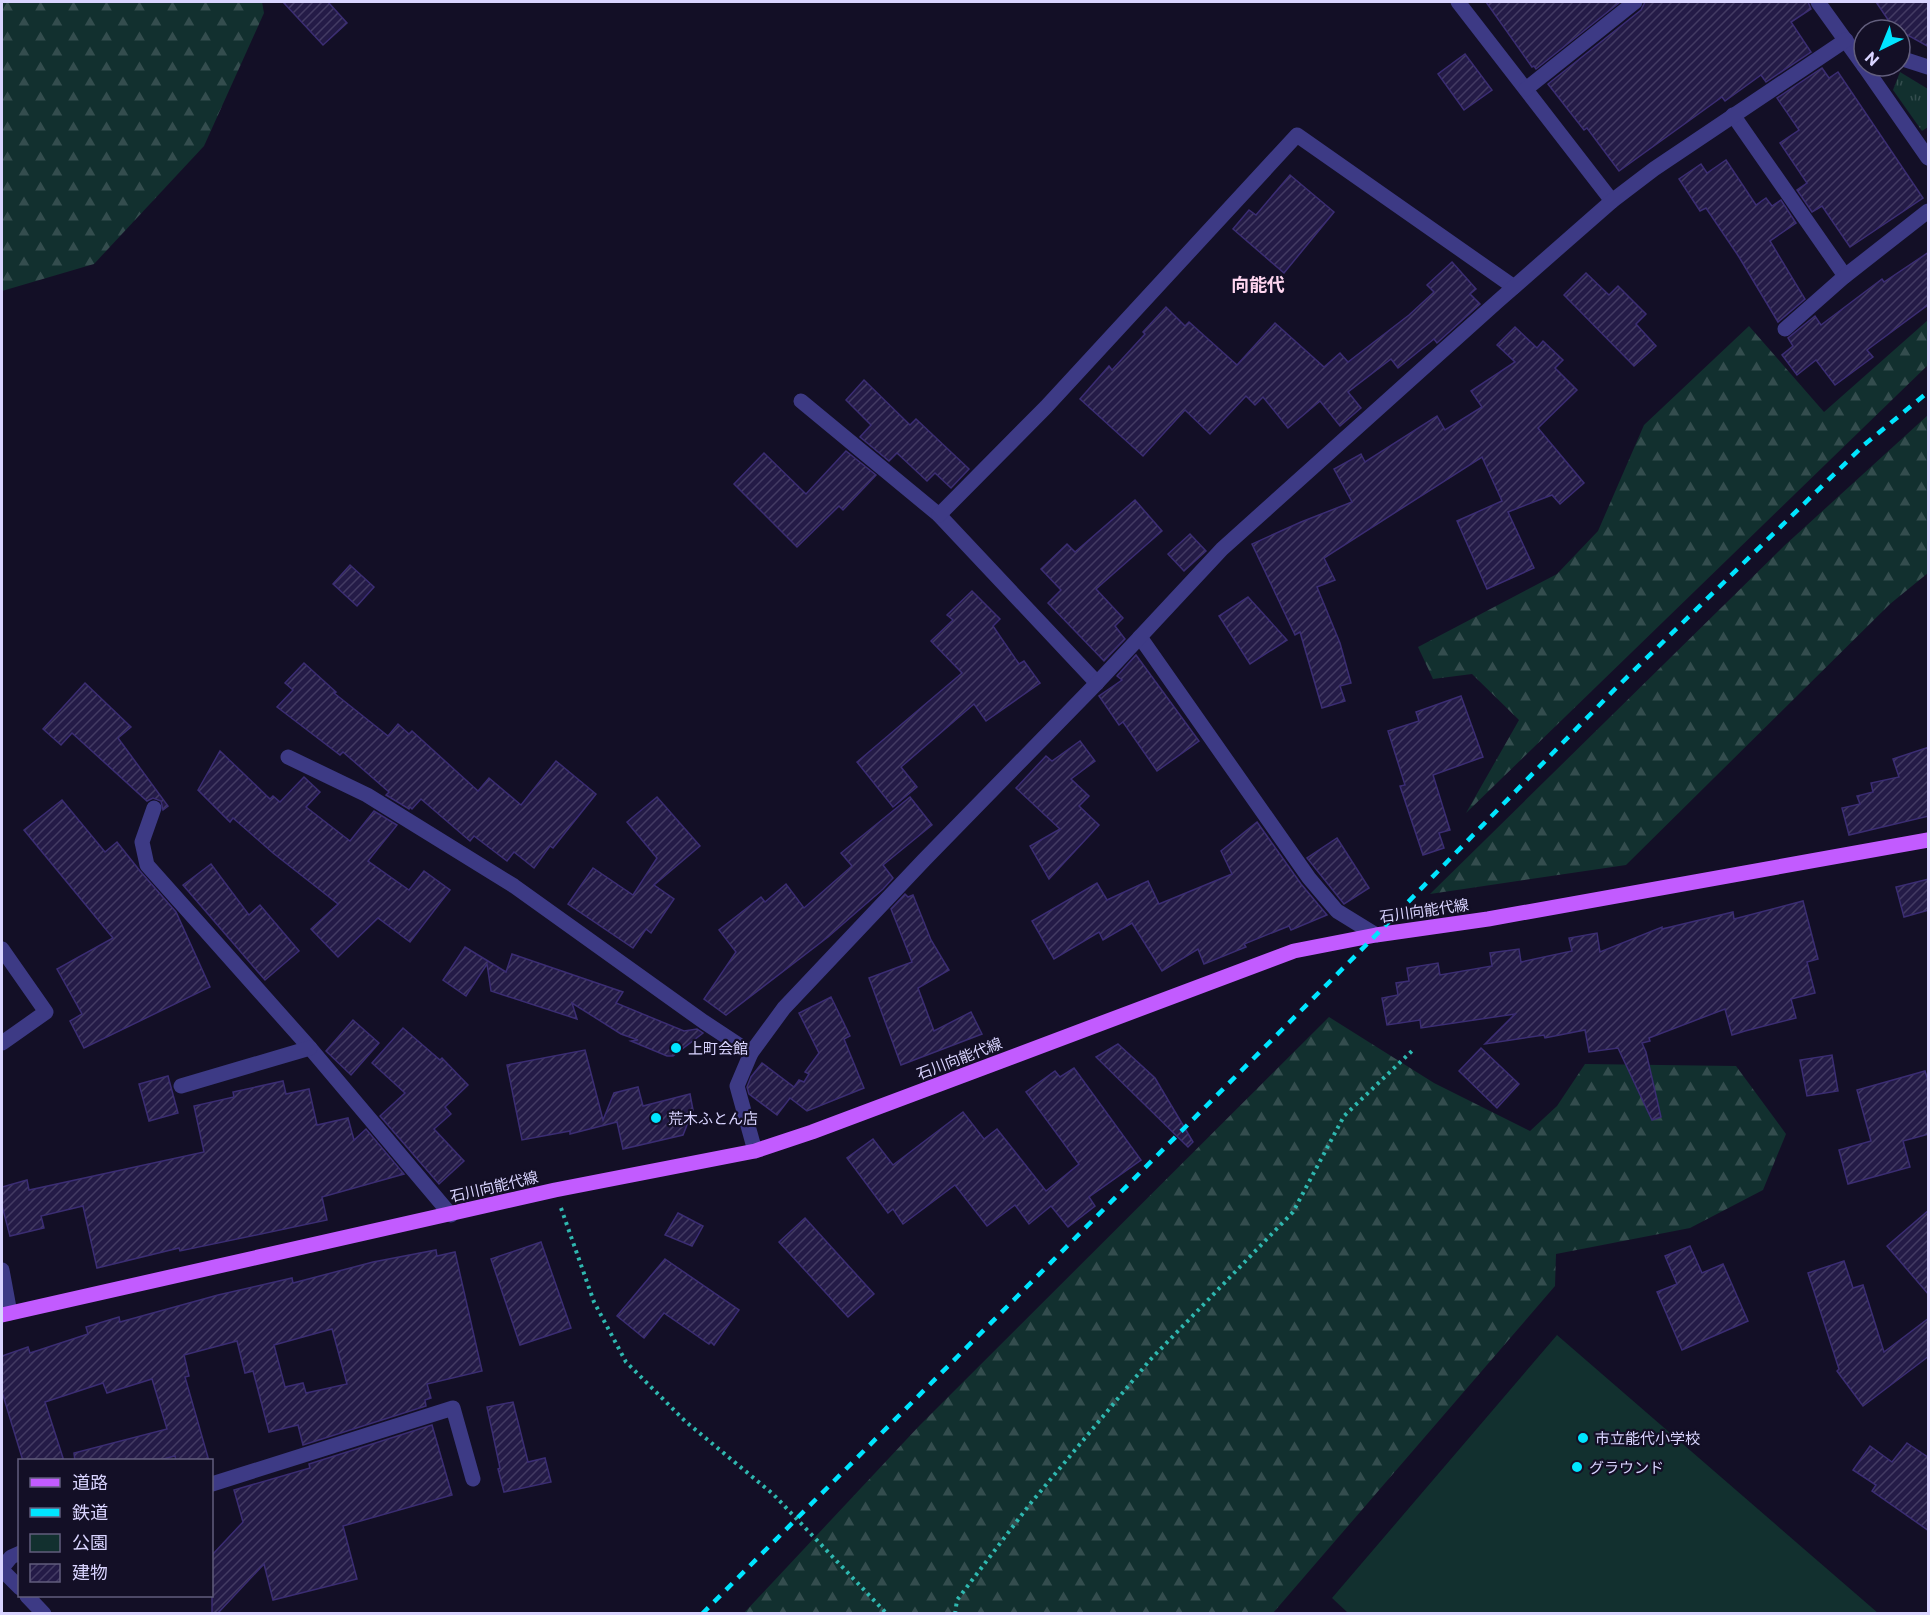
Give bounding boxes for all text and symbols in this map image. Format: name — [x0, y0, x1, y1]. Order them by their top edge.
north arrow — [1852, 18, 1912, 78]
text: N — [1861, 48, 1882, 70]
district label: 向能代 — [1231, 273, 1285, 295]
street label: 石川向能代線 — [1378, 895, 1470, 925]
street label: 石川向能代線 — [914, 1033, 1004, 1083]
place label: 上町会館 — [688, 1039, 748, 1057]
marker: 上町会館 — [669, 1041, 683, 1055]
place label: 荒木ふとん店 — [668, 1109, 758, 1127]
marker: 荒木ふとん店 — [649, 1111, 663, 1125]
street label: 石川向能代線 — [448, 1167, 540, 1205]
place label: 市立能代小学校 — [1595, 1429, 1700, 1447]
marker: 市立能代小学校 — [1576, 1431, 1590, 1445]
place label: グラウンド — [1589, 1458, 1664, 1476]
legend — [18, 1459, 213, 1597]
marker: グラウンド — [1570, 1460, 1584, 1474]
text: 道路 — [72, 1471, 108, 1493]
text: 鉄道 — [72, 1501, 108, 1523]
text: 公園 — [72, 1531, 108, 1553]
text: 建物 — [72, 1561, 108, 1583]

